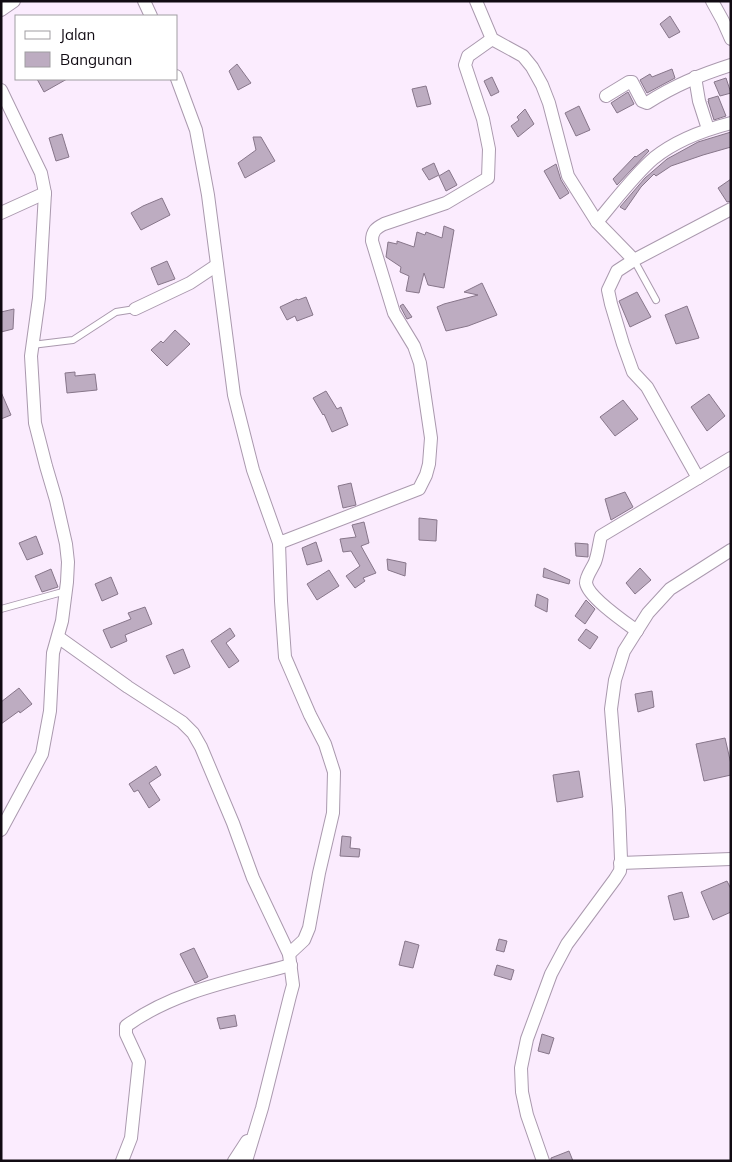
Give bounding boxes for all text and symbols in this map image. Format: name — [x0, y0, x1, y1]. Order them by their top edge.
legend — [15, 15, 178, 80]
text: Jalan — [60, 25, 95, 44]
text: Bangunan — [60, 50, 132, 69]

